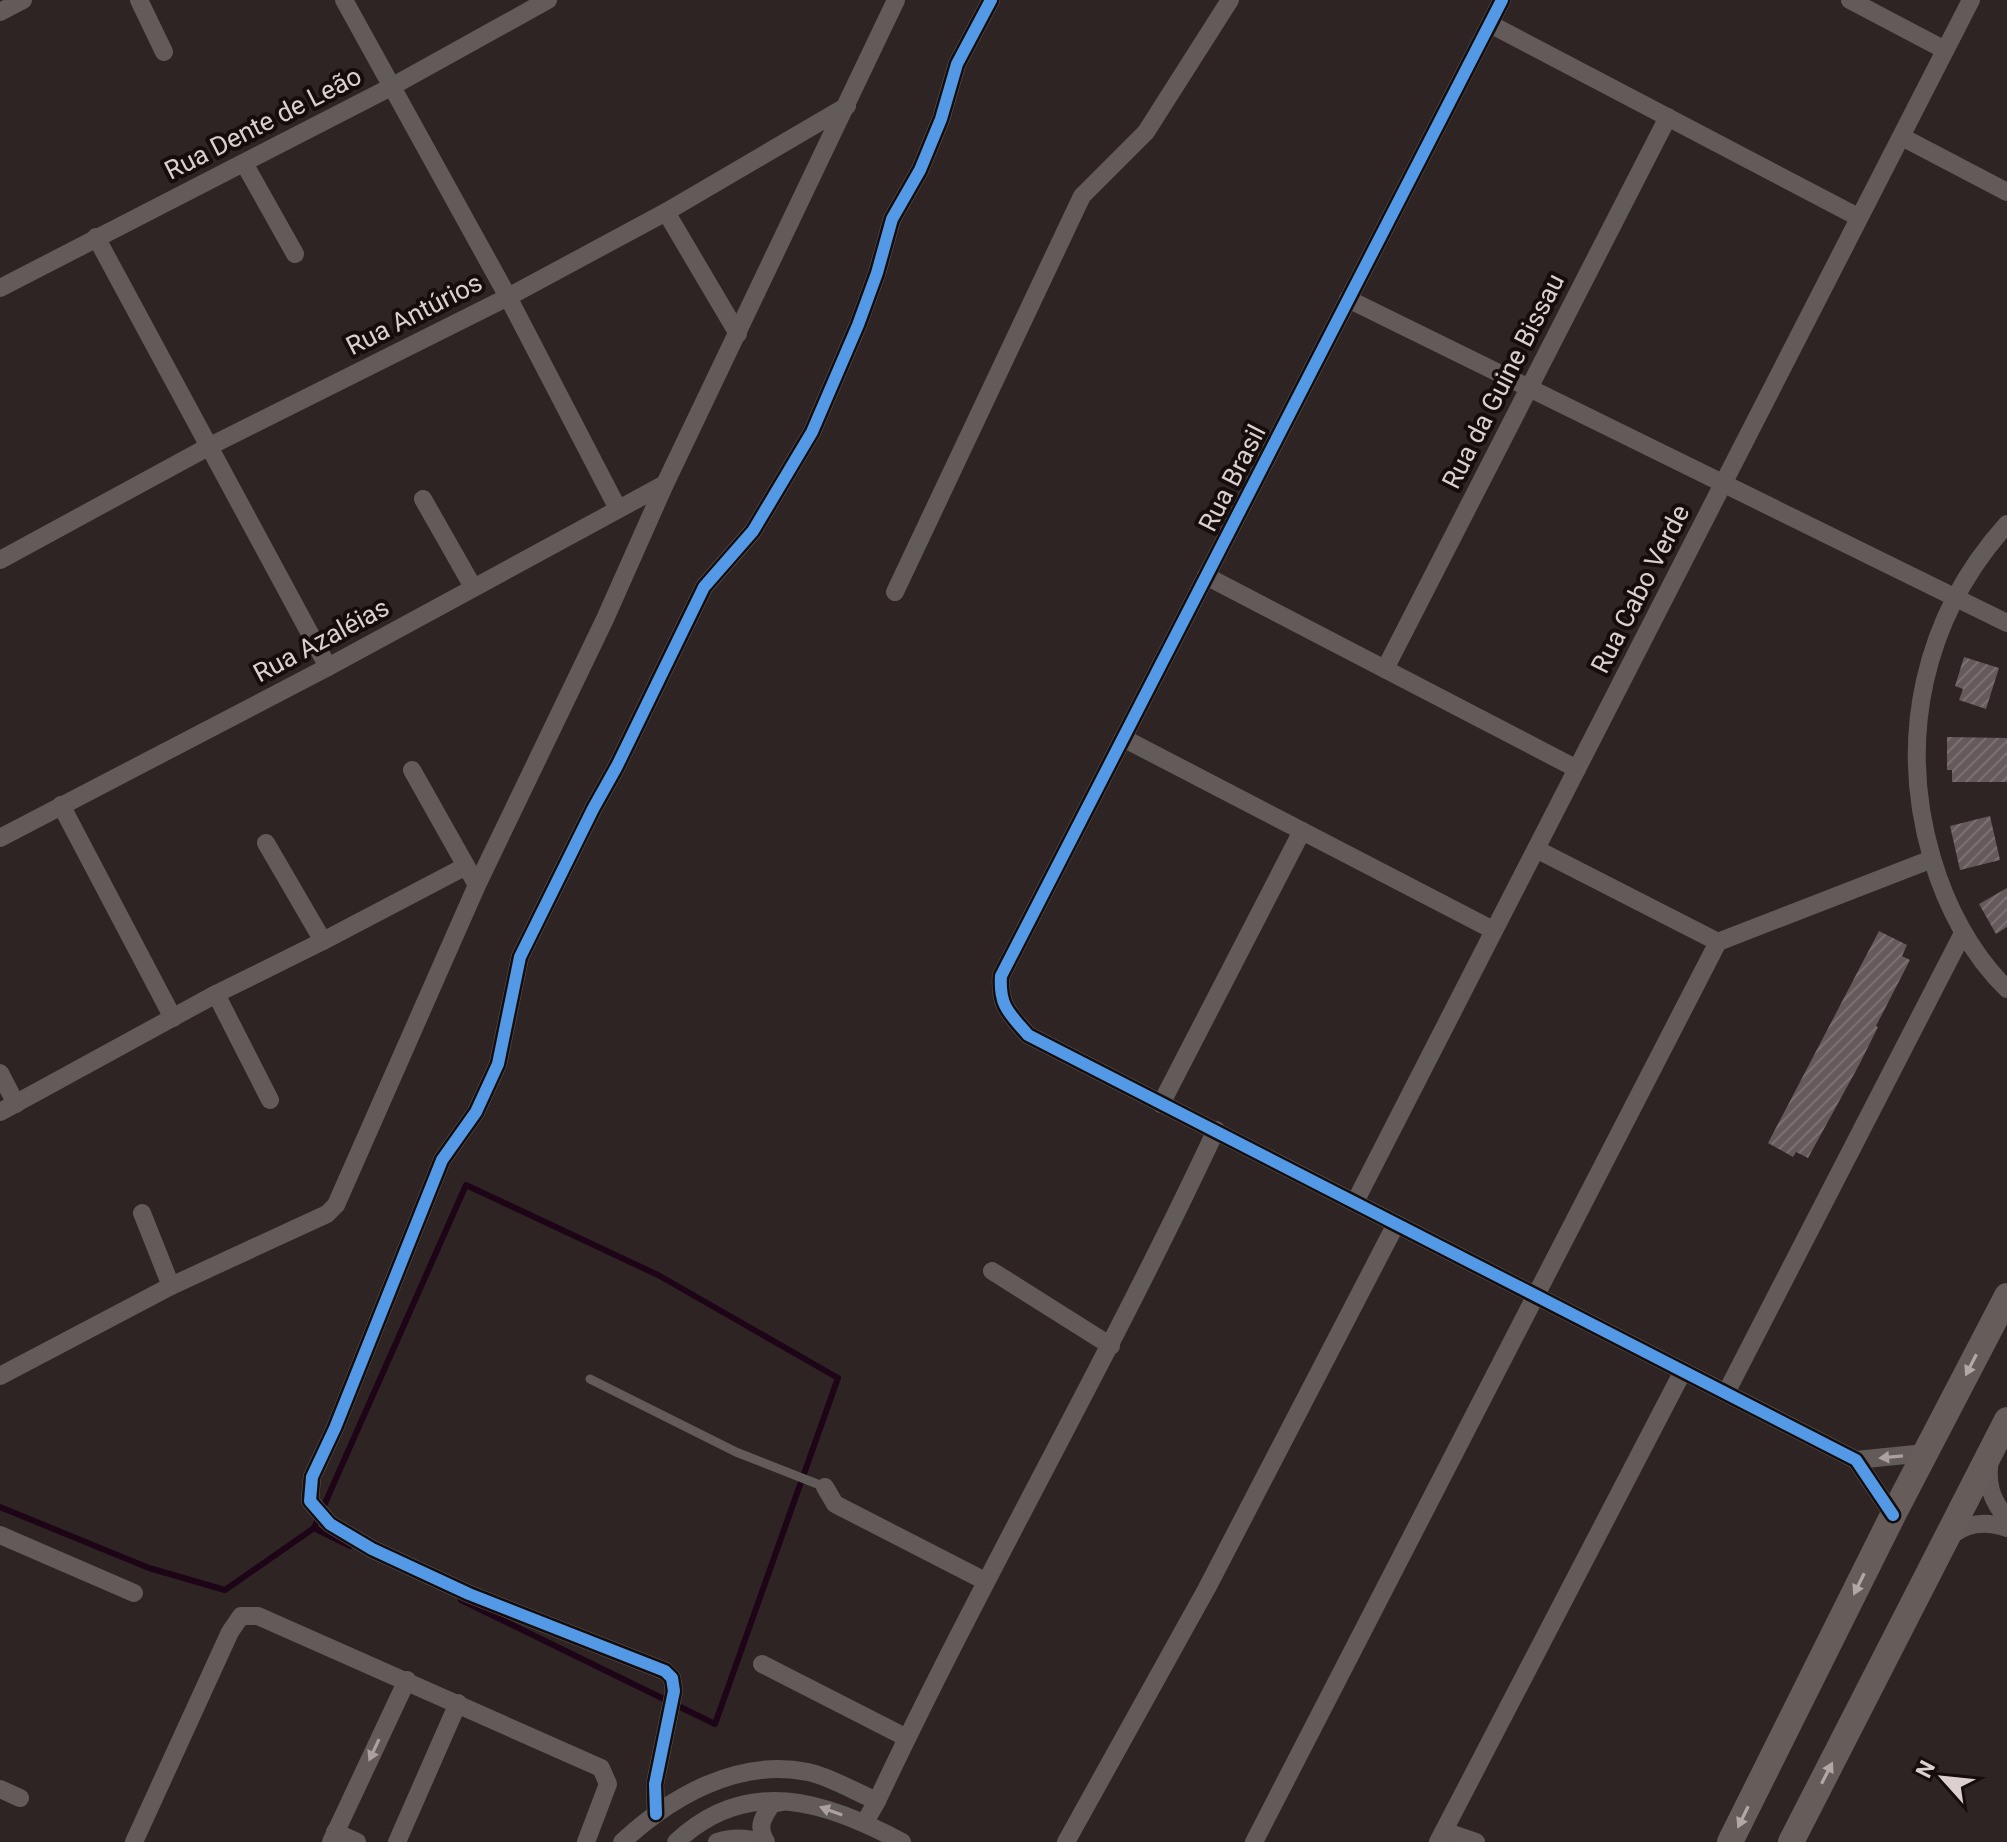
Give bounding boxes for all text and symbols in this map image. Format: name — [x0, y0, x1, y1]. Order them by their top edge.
street label: Rua Dente de Leão — [160, 60, 366, 186]
street label: Rua Antúrios — [341, 267, 487, 361]
street label: Rua da Guine Bissau — [1436, 269, 1570, 493]
street label: Rua Brasil — [1192, 420, 1272, 536]
street label: Rua Cabo Verde — [1585, 500, 1695, 678]
street label: Rua Azaléias — [248, 592, 394, 688]
one-way arrow — [1964, 1353, 1978, 1376]
one-way arrow — [1878, 1450, 1903, 1463]
one-way arrow — [1852, 1573, 1865, 1596]
north arrow — [1903, 1738, 1983, 1818]
one-way arrow — [367, 1739, 381, 1762]
text: N — [1911, 1757, 1940, 1782]
one-way arrow — [1820, 1761, 1833, 1784]
one-way arrow — [819, 1804, 843, 1817]
one-way arrow — [1736, 1806, 1749, 1829]

